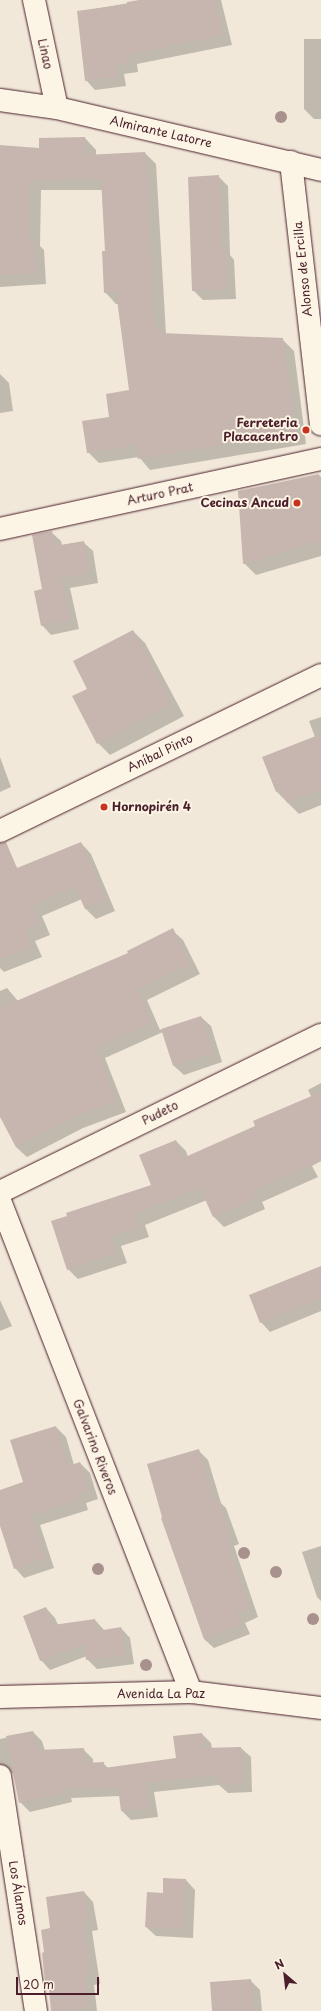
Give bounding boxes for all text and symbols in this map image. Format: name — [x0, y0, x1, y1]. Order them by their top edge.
street label: Linao — [35, 37, 55, 71]
street label: Almirante Latorre — [109, 113, 213, 151]
street label: Alonso de Ercilla — [291, 220, 315, 318]
place label: Ferreteria Placacentro — [223, 416, 298, 444]
marker: Ferreteria Placacentro — [301, 425, 311, 435]
street label: Arturo Prat — [126, 480, 194, 508]
place label: Cecinas Ancud — [200, 496, 289, 510]
marker: Cecinas Ancud — [292, 498, 302, 508]
street label: Aníbal Pinto — [125, 731, 195, 775]
place label: Hornopirén 4 — [112, 800, 192, 814]
marker: Hornopirén 4 — [99, 802, 109, 812]
street label: Pudeto — [140, 1098, 180, 1128]
street label: Galvarino Riveros — [70, 1397, 120, 1497]
street label: Avenida La Paz — [117, 1687, 205, 1701]
street label: Los Álamos — [6, 1859, 30, 1927]
text: N — [271, 1954, 287, 1974]
north arrow — [265, 1955, 305, 1995]
scale bar — [18, 1969, 101, 1995]
text: 20 m — [23, 1975, 54, 1993]

